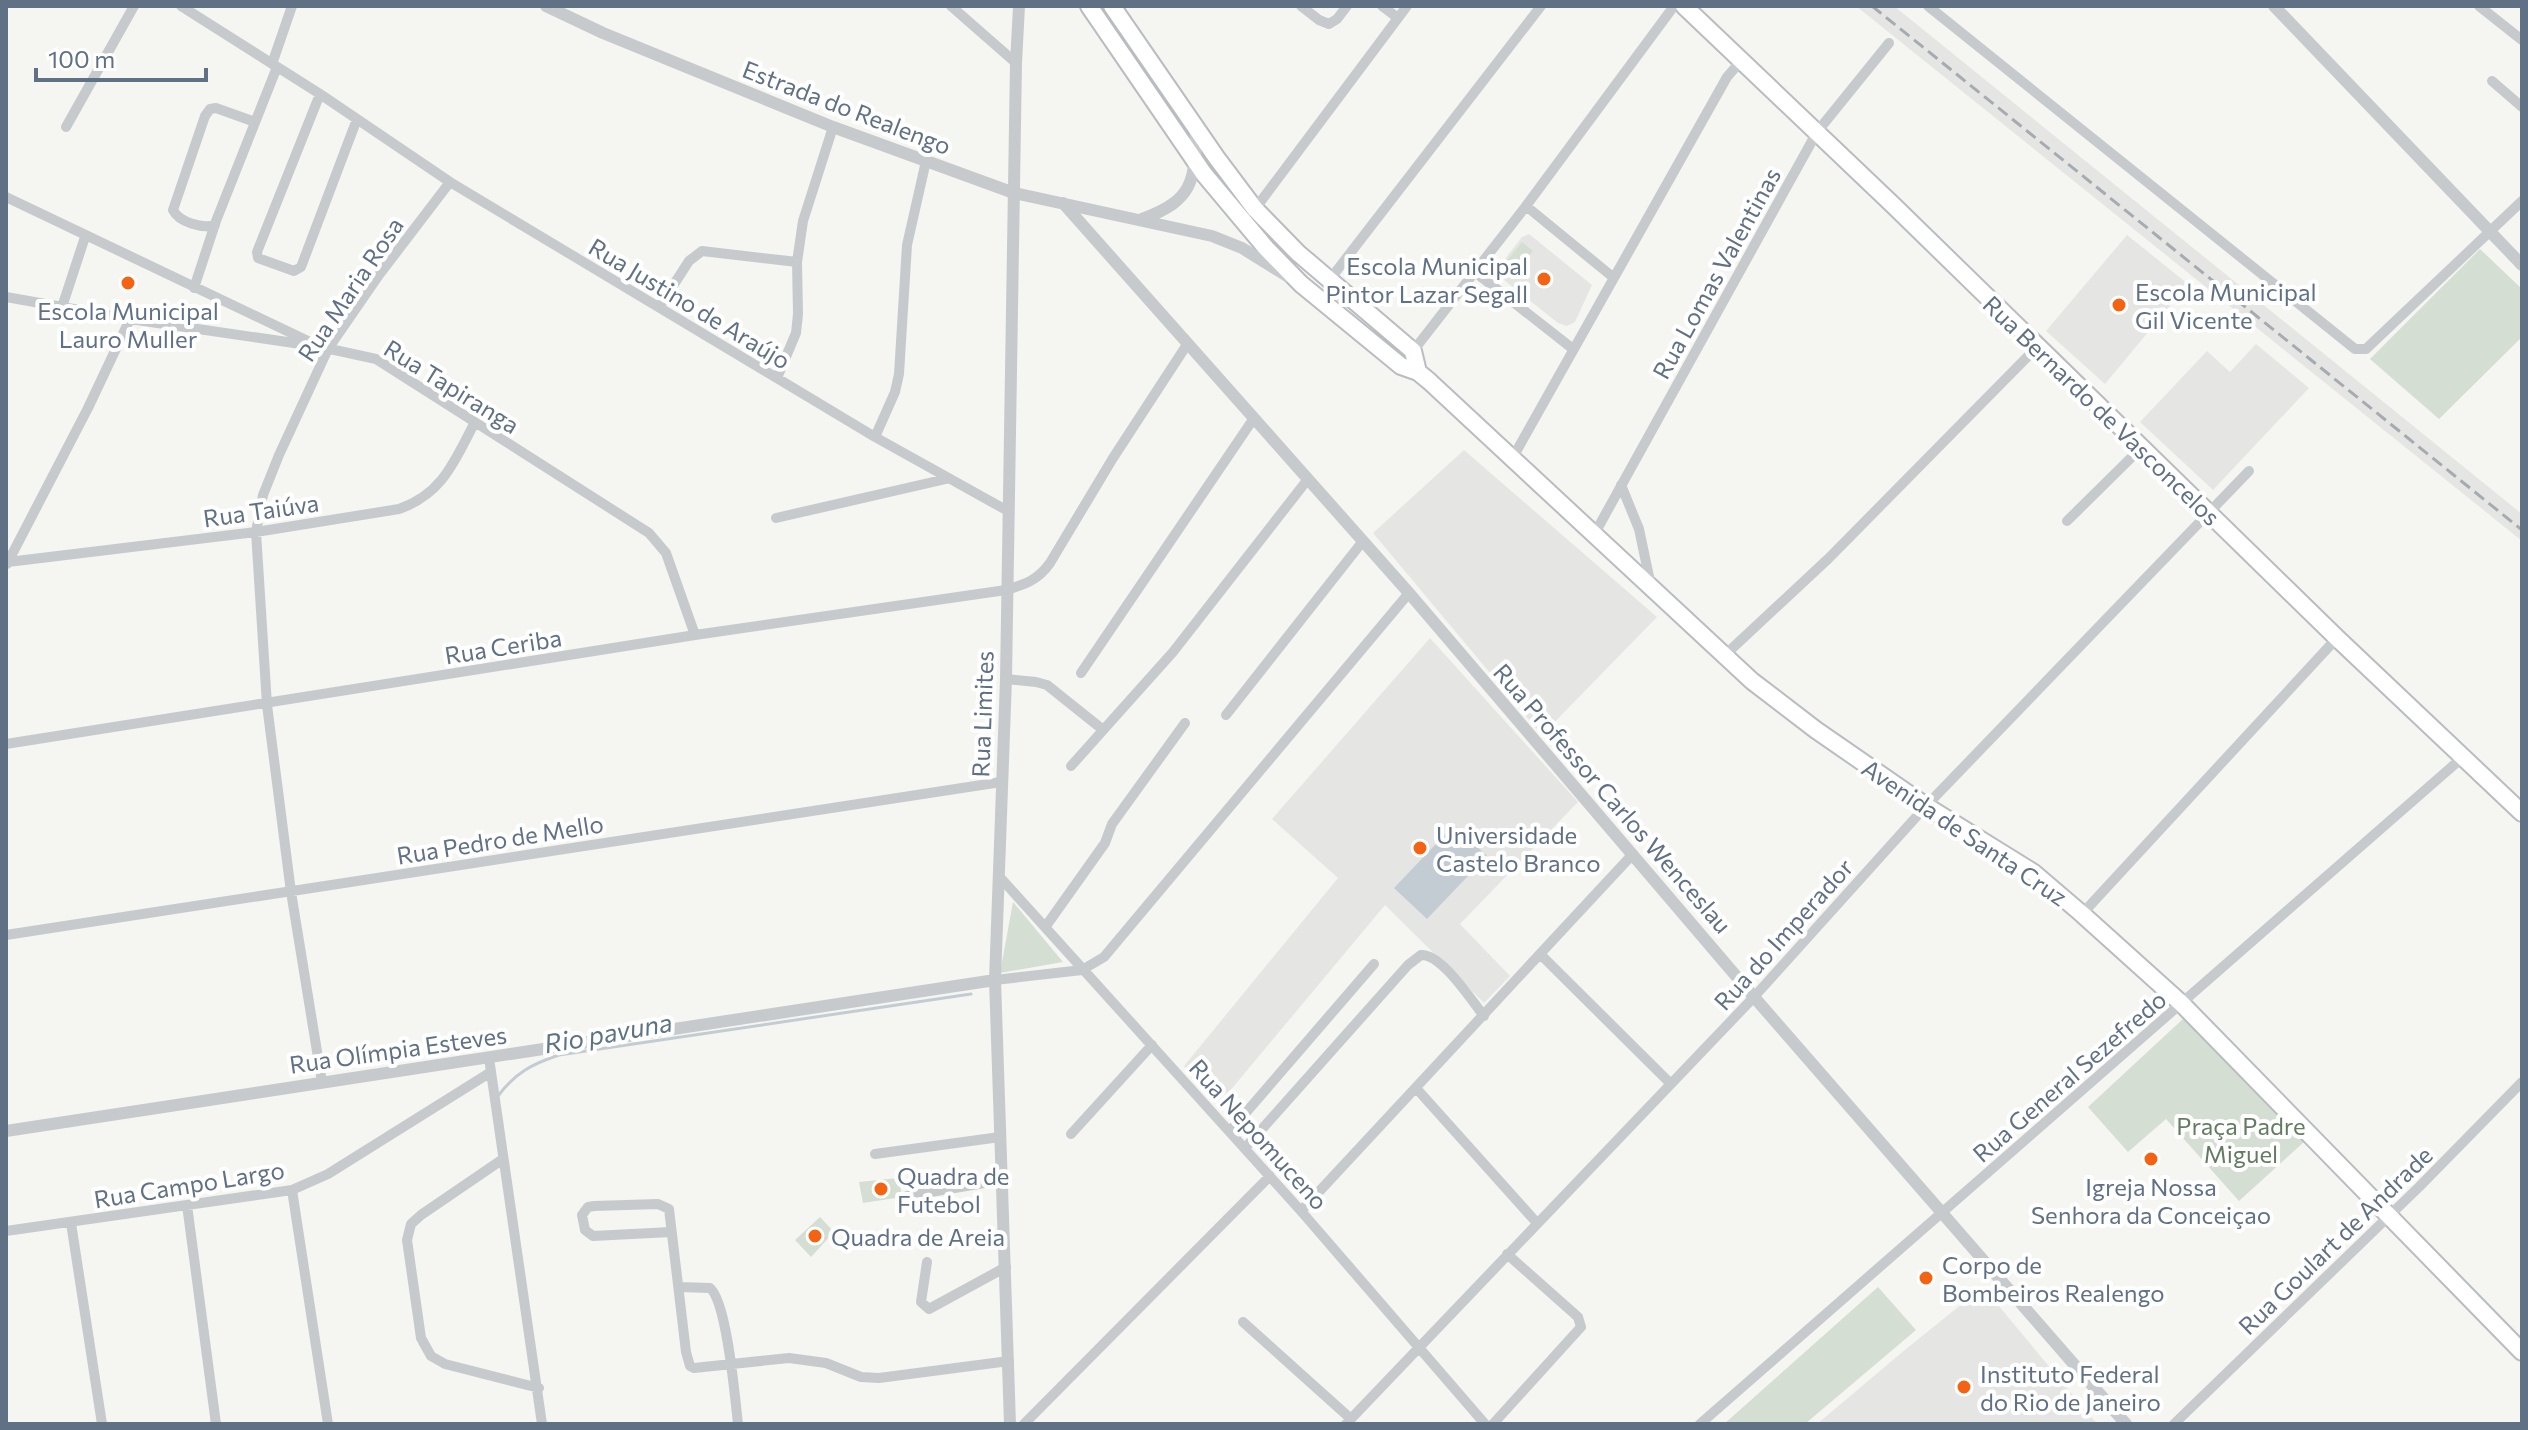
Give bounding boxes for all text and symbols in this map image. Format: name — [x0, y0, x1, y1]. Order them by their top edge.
scale bar — [36, 32, 206, 82]
text: 100 m — [48, 44, 115, 73]
street label: Estrada do Realengo — [739, 54, 955, 160]
street label: Rua Lomas Valentinas — [1646, 162, 1786, 384]
street label: Rua Maria Rosa — [291, 211, 409, 367]
street label: Rua Justino de Araújo — [584, 231, 796, 375]
place label: Escola Municipal Pintor Lazar Segall — [1326, 251, 1528, 308]
marker: Escola Municipal Pintor Lazar Segall — [1535, 270, 1553, 288]
marker: Escola Municipal Lauro Muller — [119, 274, 137, 292]
place label: Escola Municipal Gil Vicente — [2135, 277, 2317, 334]
street label: Rua Bernardo de Vasconcelos — [1978, 289, 2226, 531]
place label: Escola Municipal Lauro Muller — [37, 296, 219, 353]
marker: Escola Municipal Gil Vicente — [2110, 296, 2128, 314]
street label: Rua Tapiranga — [379, 333, 525, 439]
street label: Rua Taiúva — [201, 488, 321, 532]
street label: Rua Ceriba — [442, 622, 564, 670]
street label: Rua Limites — [965, 650, 999, 778]
street label: Rua Professor Carlos Wenceslau — [1488, 657, 1738, 939]
street label: Avenida de Santa Cruz — [1857, 753, 2073, 911]
street label: Rua Pedro de Mello — [395, 808, 605, 870]
place label: Universidade Castelo Branco — [1436, 820, 1601, 877]
marker: Universidade Castelo Branco — [1411, 839, 1429, 857]
street label: Rua do Imperador — [1707, 852, 1859, 1016]
street label: Rua General Sezefredo — [1967, 984, 2171, 1168]
water label: Rio pavuna — [542, 1005, 674, 1059]
street label: Rua Olímpia Esteves — [287, 1019, 509, 1079]
street label: Rua Nepomuceno — [1184, 1053, 1334, 1215]
park label: Praça Padre Miguel — [2176, 1111, 2306, 1168]
street label: Rua Goulart de Andrade — [2232, 1140, 2438, 1340]
marker: Igreja Nossa Senhora da Conceiçao — [2142, 1150, 2160, 1168]
street label: Rua Campo Largo — [92, 1155, 286, 1213]
place label: Quadra de Futebol — [897, 1161, 1009, 1218]
place label: Igreja Nossa Senhora da Conceiçao — [2031, 1172, 2271, 1229]
marker: Quadra de Futebol — [872, 1180, 890, 1198]
place label: Quadra de Areia — [831, 1222, 1005, 1251]
marker: Quadra de Areia — [806, 1227, 824, 1245]
place label: Corpo de Bombeiros Realengo — [1942, 1250, 2165, 1307]
marker: Corpo de Bombeiros Realengo — [1917, 1269, 1935, 1287]
place label: Instituto Federal do Rio de Janeiro — [1980, 1359, 2161, 1416]
marker: Instituto Federal do Rio de Janeiro — [1955, 1378, 1973, 1396]

